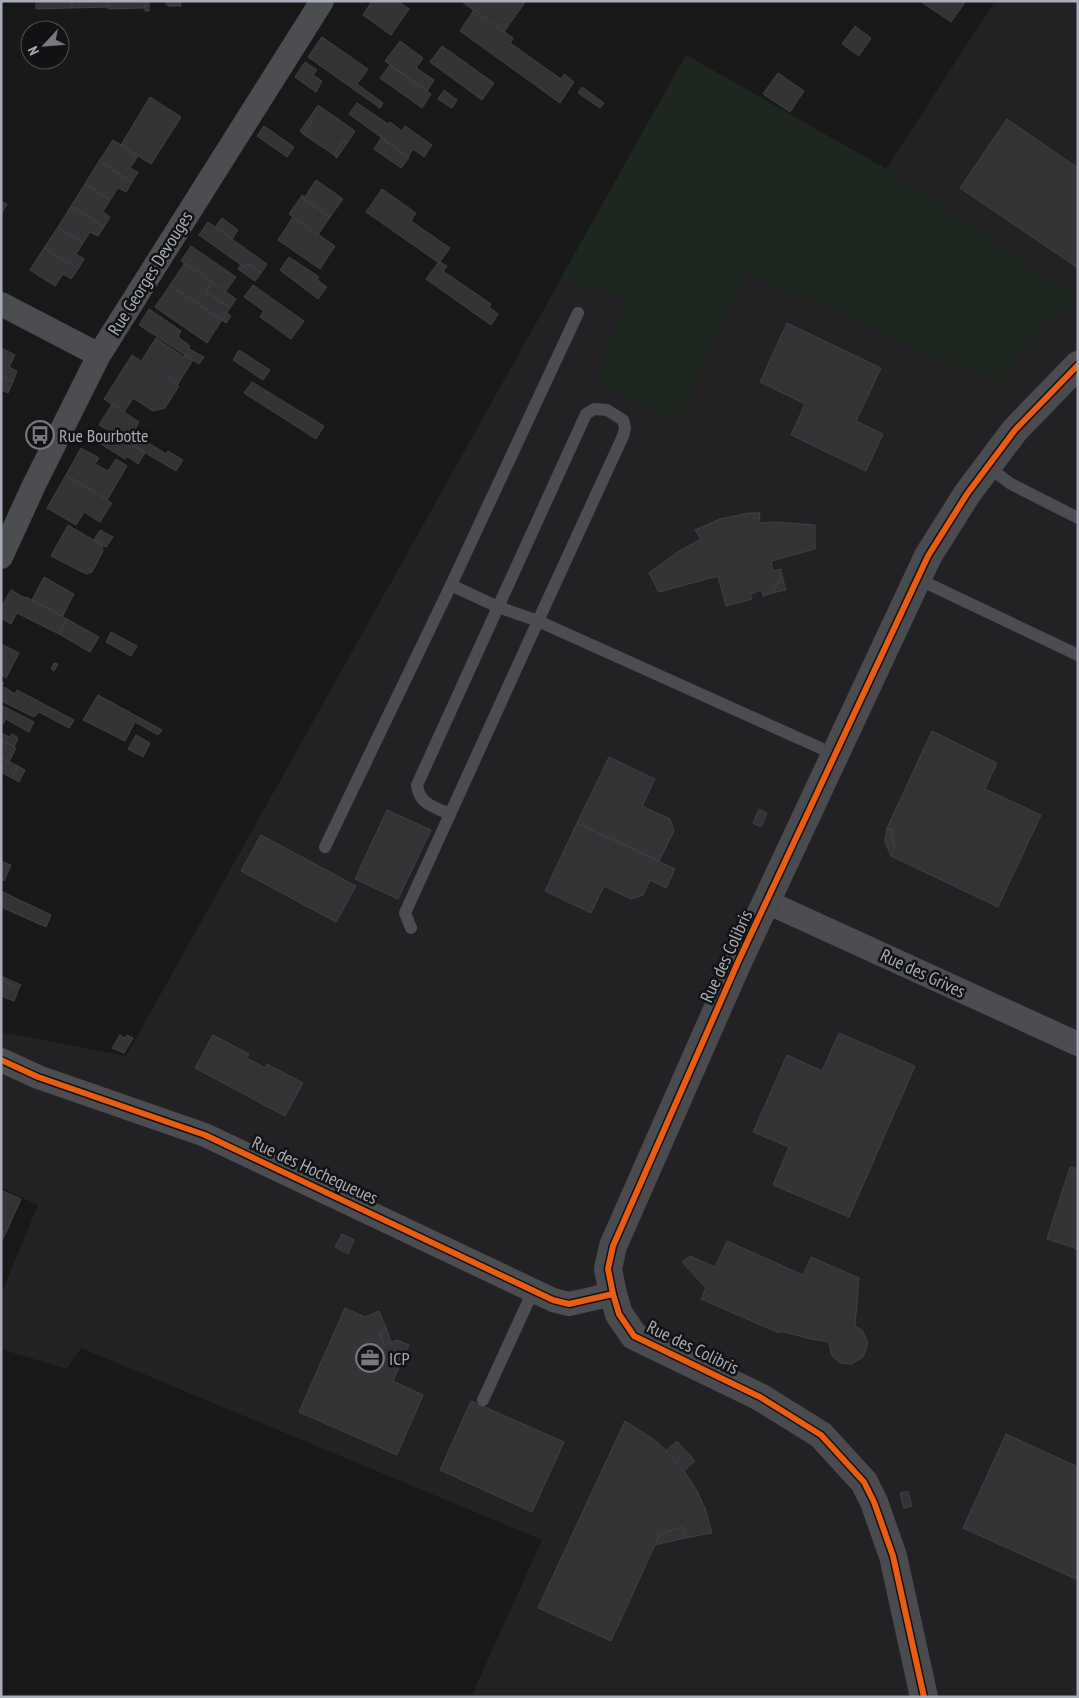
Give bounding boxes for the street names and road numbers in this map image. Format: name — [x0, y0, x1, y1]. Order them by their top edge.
street label: Rue Georges Devouges — [103, 207, 197, 339]
street label: Rue des Colibris — [695, 906, 757, 1006]
street label: Rue des Grives — [877, 943, 969, 1003]
street label: Rue des Hochequeues — [248, 1131, 382, 1209]
street label: Rue des Colibris — [643, 1315, 743, 1379]

